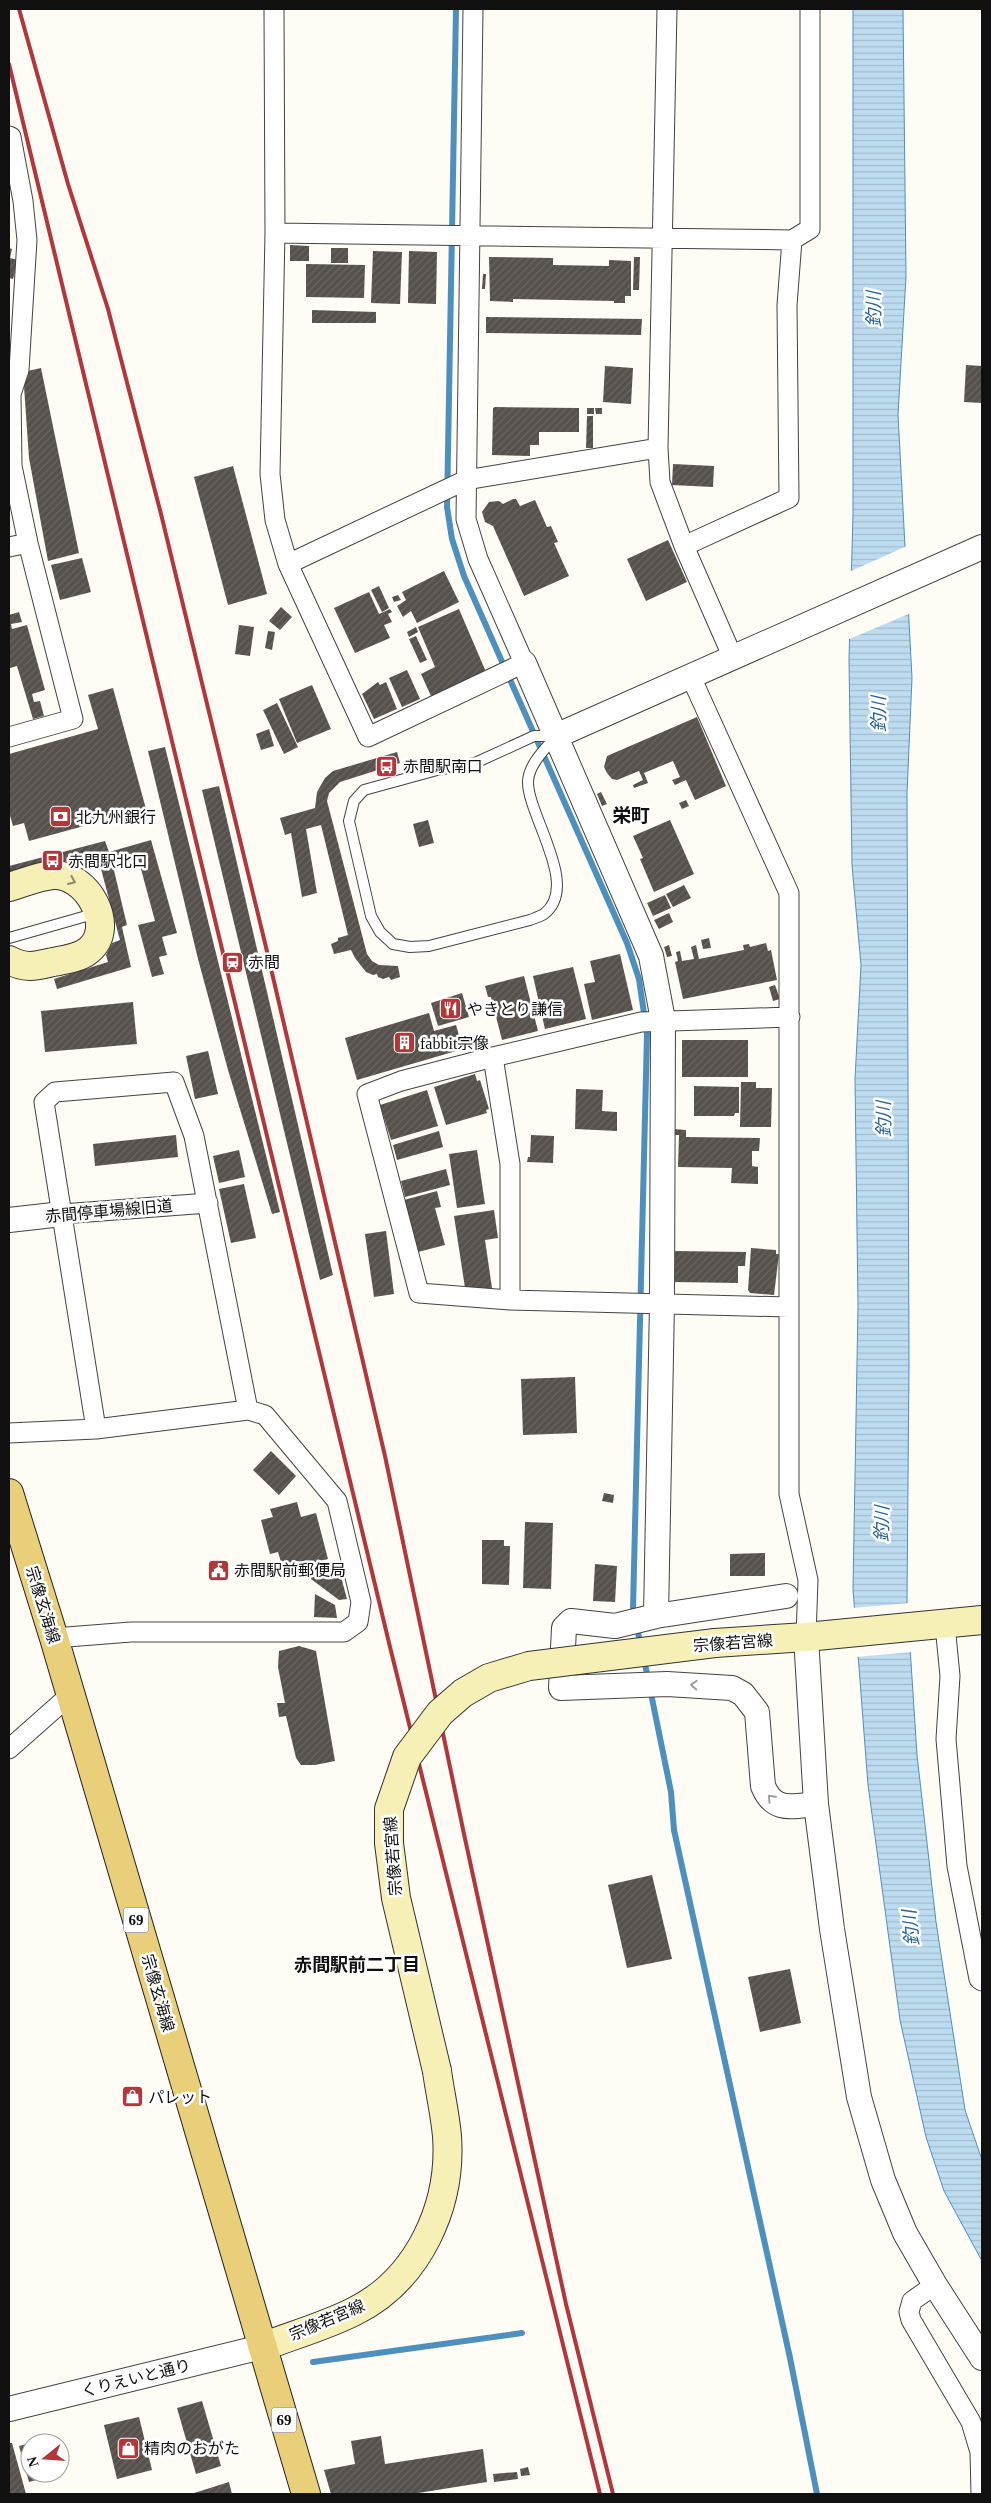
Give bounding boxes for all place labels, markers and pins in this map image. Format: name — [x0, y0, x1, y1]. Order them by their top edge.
bus stop icon: 赤間駅南口 — [375, 754, 399, 778]
place label: 赤間駅南口 — [403, 758, 483, 775]
bank icon: 北九州銀行 — [48, 805, 72, 829]
place label: 北九州銀行 — [76, 809, 156, 826]
bus stop icon: 赤間駅北口 — [40, 849, 64, 873]
place label: 赤間駅北口 — [68, 853, 148, 870]
station icon: 赤間 — [220, 950, 244, 974]
place label: 赤間 — [248, 954, 280, 971]
restaurant icon: やきとり謙信 — [439, 997, 463, 1021]
place label: やきとり謙信 — [467, 1001, 563, 1018]
building icon: fabbit宗像 — [392, 1031, 416, 1055]
place label: fabbit宗像 — [420, 1035, 489, 1052]
public building icon: 赤間駅前郵便局 — [206, 1558, 230, 1582]
place label: 赤間駅前郵便局 — [234, 1562, 346, 1579]
shop icon: パレット — [120, 2085, 144, 2109]
place label: パレット — [148, 2089, 212, 2106]
shop icon: 精肉のおがた — [116, 2436, 140, 2460]
place label: 精肉のおがた — [144, 2440, 240, 2457]

